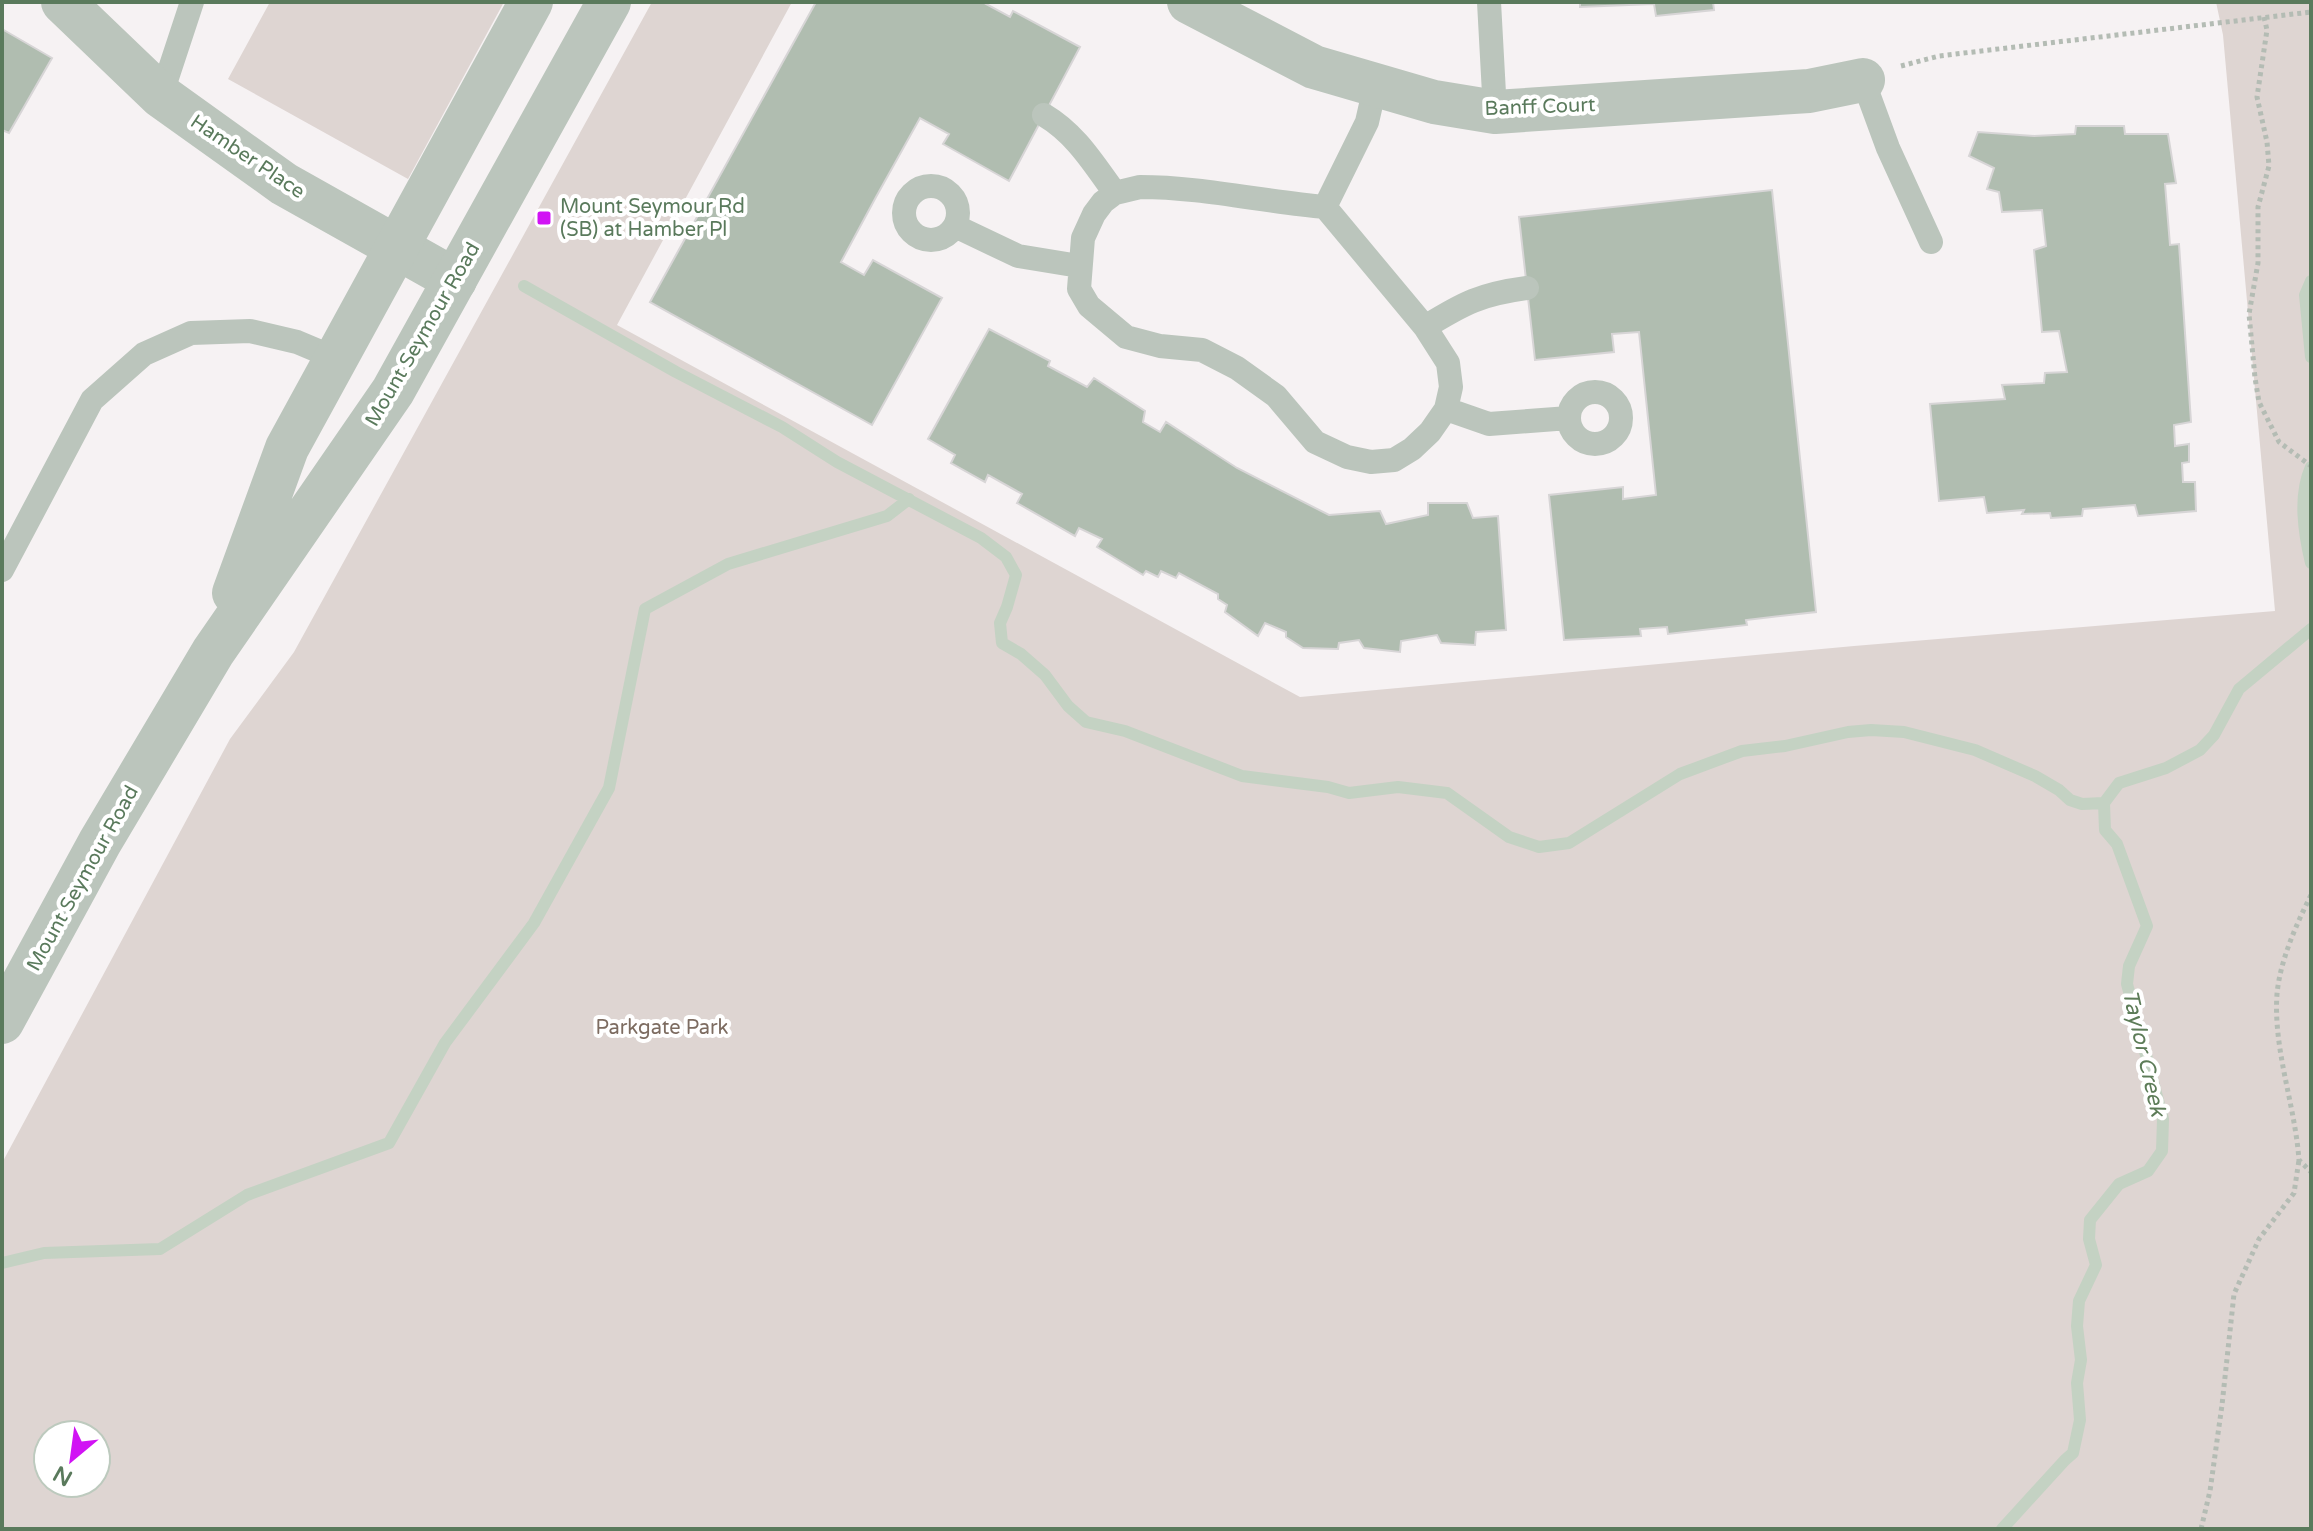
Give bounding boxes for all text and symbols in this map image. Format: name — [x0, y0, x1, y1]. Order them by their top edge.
street label: Banff Court — [1484, 93, 1596, 121]
street label: Hamber Place — [186, 110, 309, 204]
place label: Mount Seymour Rd (SB) at Hamber Pl — [560, 195, 745, 242]
marker: Mount Seymour Rd (SB) at Hamber Pl — [535, 209, 553, 227]
street label: Mount Seymour Road — [360, 238, 485, 431]
street label: Mount Seymour Road — [22, 782, 144, 975]
water label: Taylor Creek — [2117, 988, 2172, 1121]
park label: Parkgate Park — [596, 1016, 729, 1040]
north arrow — [32, 1419, 112, 1499]
text: N — [49, 1460, 77, 1491]

